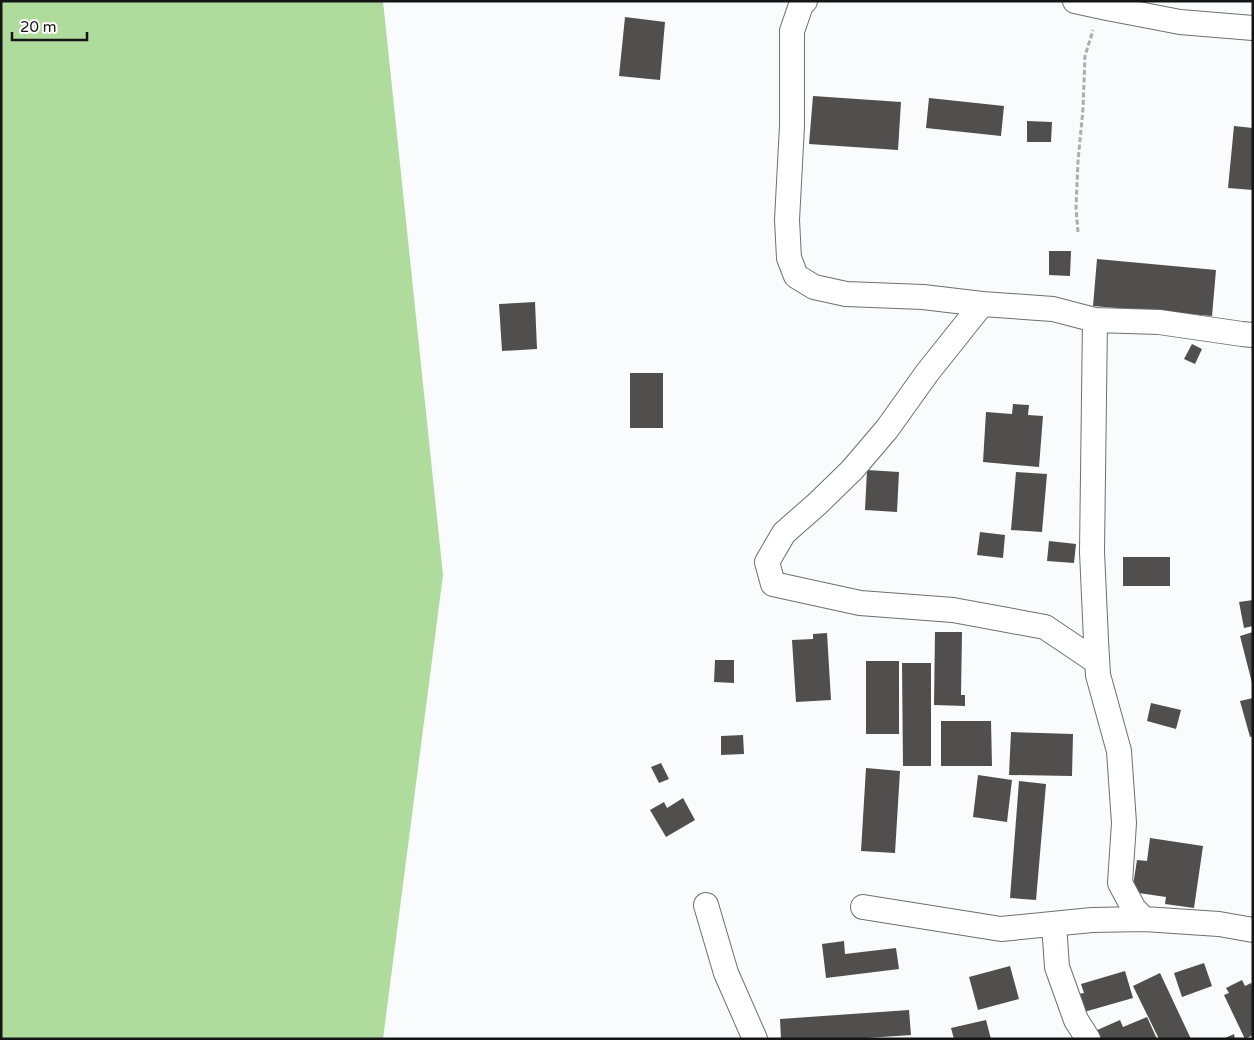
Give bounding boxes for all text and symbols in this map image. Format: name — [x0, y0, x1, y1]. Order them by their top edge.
scale bar — [12, 10, 88, 42]
text: 20 m — [20, 18, 57, 36]

